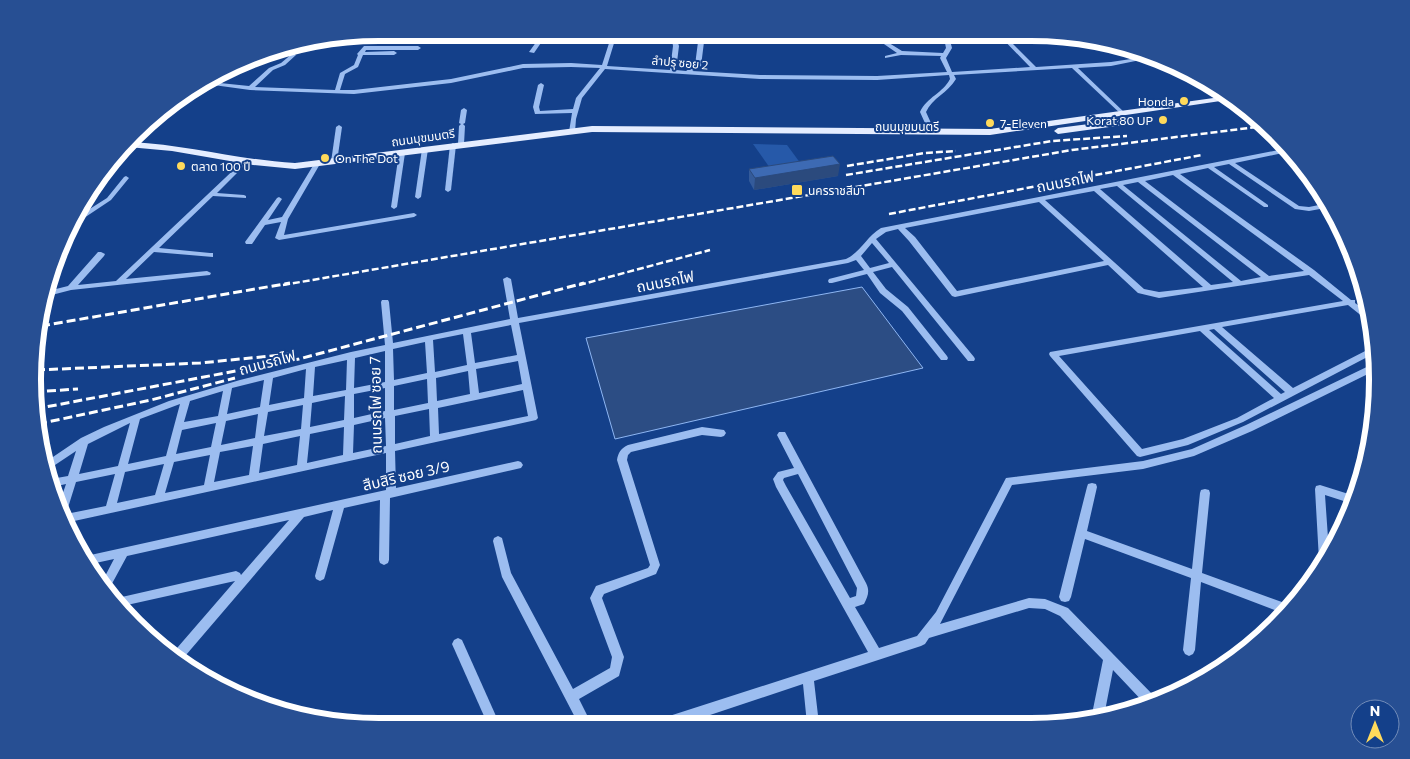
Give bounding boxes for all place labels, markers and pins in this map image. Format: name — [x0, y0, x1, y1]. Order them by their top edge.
place label: Honda — [1138, 94, 1174, 108]
marker: Honda — [1178, 95, 1190, 107]
place label: Korat 80 UP — [1086, 113, 1153, 127]
marker: Korat 80 UP — [1157, 114, 1169, 126]
place label: 7-Eleven — [1000, 116, 1047, 130]
marker: 7-Eleven — [984, 117, 996, 129]
place label: On The Dot — [335, 151, 398, 165]
marker: On The Dot — [319, 152, 331, 164]
place label: ตลาด 100 ปี — [191, 159, 250, 173]
marker: ตลาด 100 ปี — [175, 160, 187, 172]
marker: นครราชสีมา — [790, 183, 804, 197]
place label: นครราชสีมา — [808, 183, 865, 197]

